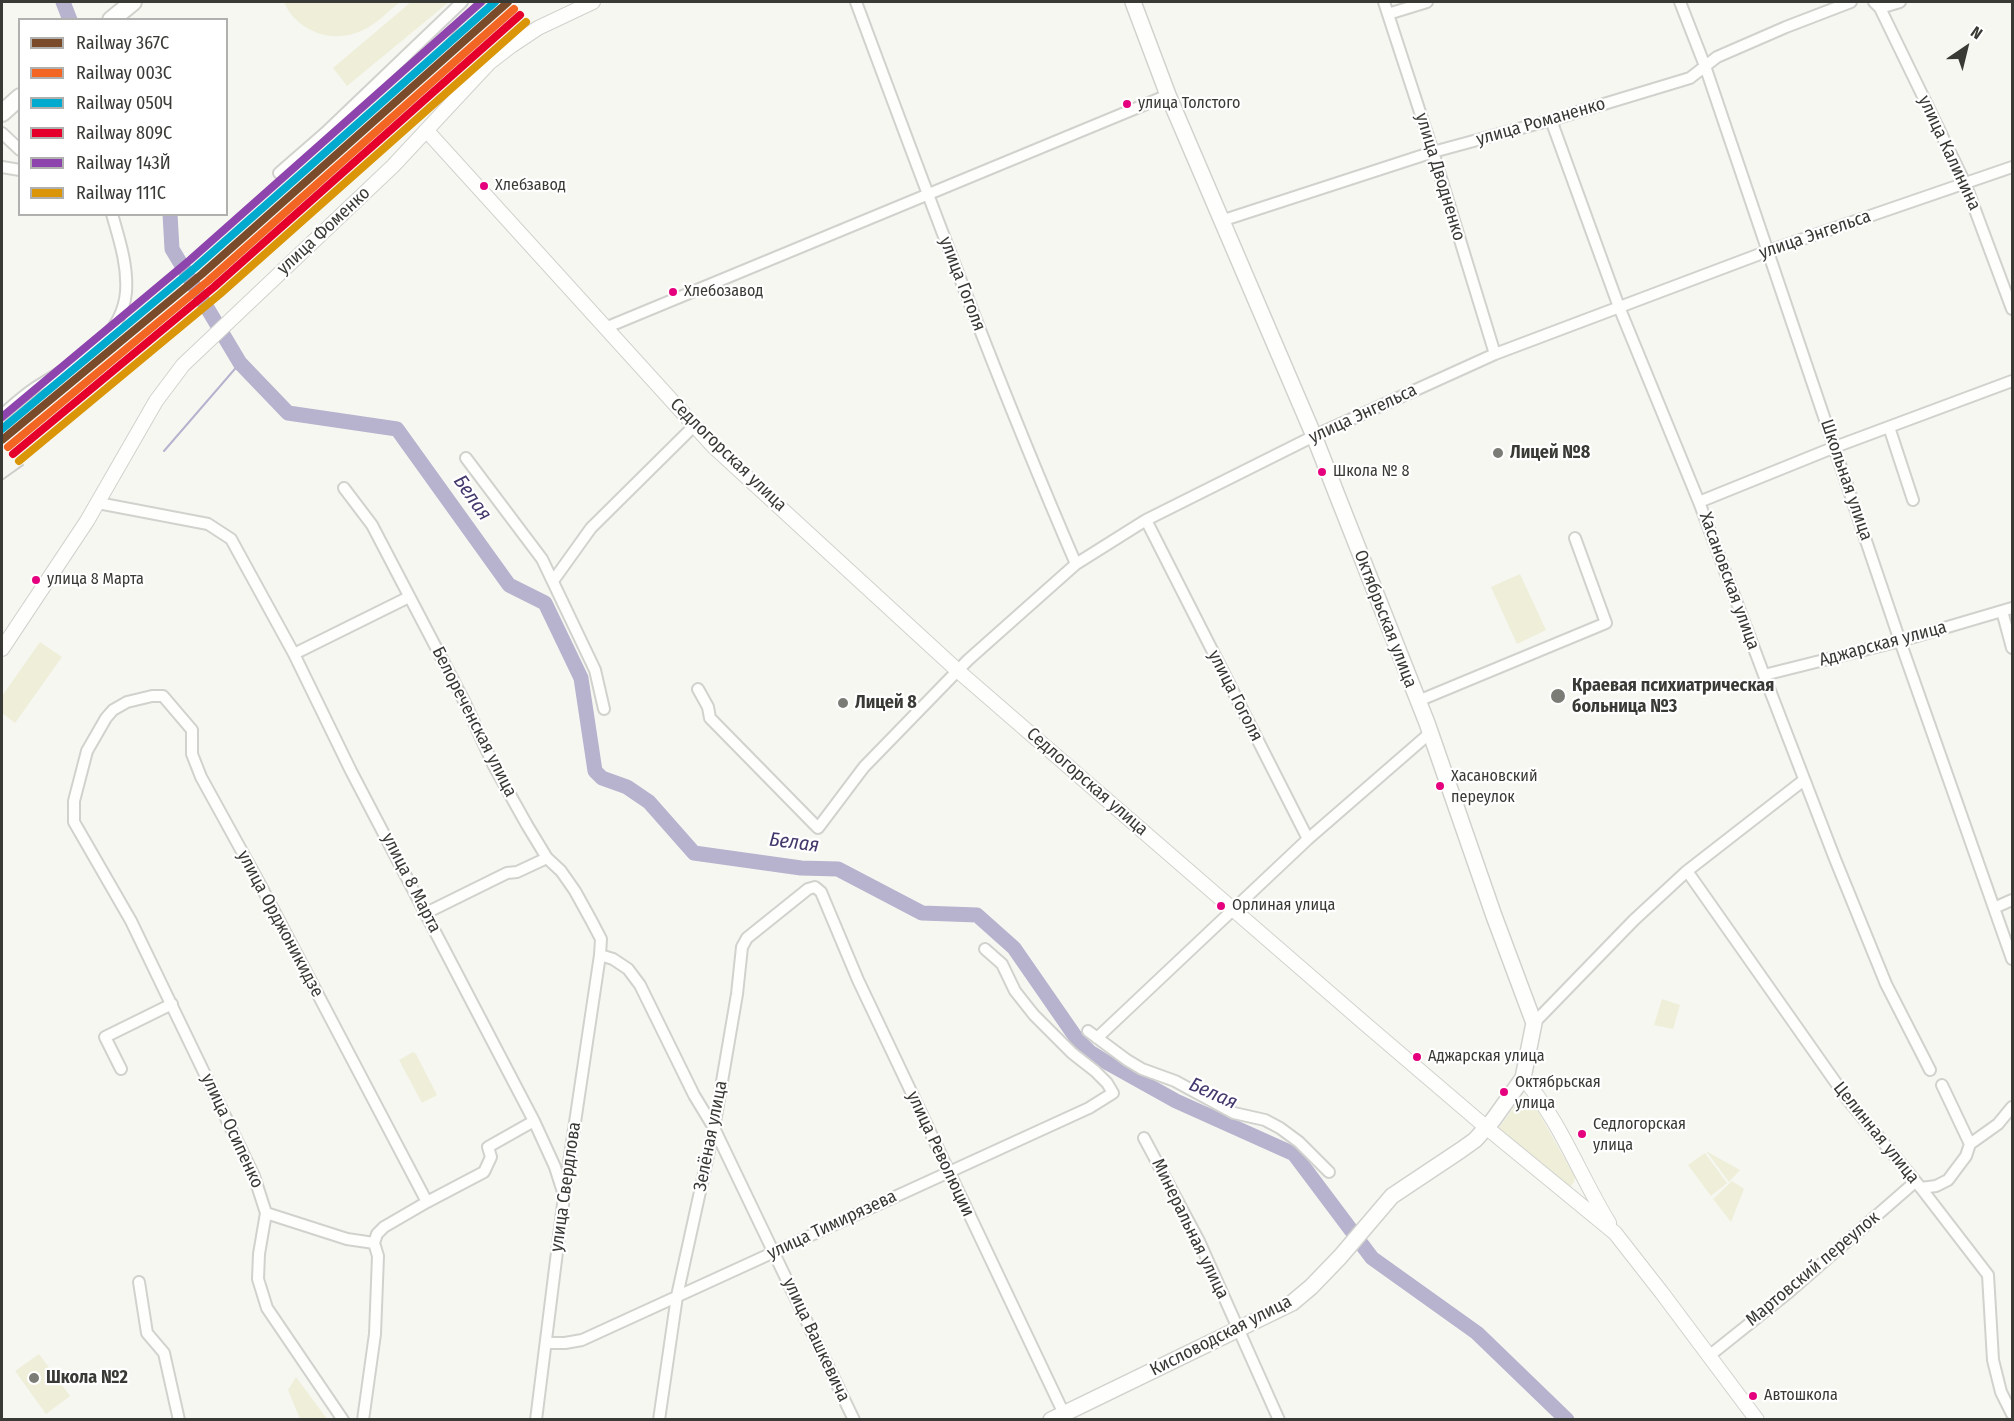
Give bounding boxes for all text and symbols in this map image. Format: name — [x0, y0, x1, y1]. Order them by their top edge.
legend — [18, 18, 228, 216]
north arrow — [1936, 18, 1996, 78]
text: N — [1967, 22, 1986, 43]
text: Railway 367С — [76, 32, 169, 54]
text: Railway 003С — [76, 62, 172, 84]
text: Railway 050Ч — [76, 92, 173, 114]
street label: улица Калинина — [1913, 92, 1985, 214]
street label: улица Романенко — [1474, 93, 1608, 151]
place label: улица Толстого — [1138, 94, 1240, 114]
marker: улица Толстого — [1121, 98, 1133, 110]
street label: улица Дводненко — [1410, 110, 1470, 244]
text: Railway 809С — [76, 122, 172, 144]
text: Railway 143Й — [76, 152, 171, 174]
place label: Хлебзавод — [495, 176, 566, 196]
marker: Хлебзавод — [478, 180, 490, 192]
text: Railway 111С — [76, 182, 166, 204]
street label: улица Фоменко — [273, 182, 375, 280]
street label: улица Энгельса — [1756, 206, 1874, 264]
street label: улица Гоголя — [934, 234, 990, 334]
place label: Хлебозавод — [684, 282, 763, 302]
marker: Хлебозавод — [667, 286, 679, 298]
street label: улица Энгельса — [1306, 380, 1420, 448]
street label: Седлогорская улица — [665, 394, 791, 516]
street label: Школьная улица — [1815, 417, 1877, 543]
place label: Лицей №8 — [1510, 442, 1590, 464]
marker: Лицей №8 — [1491, 446, 1505, 460]
place label: Школа № 8 — [1333, 462, 1409, 482]
marker: Школа № 8 — [1316, 466, 1328, 478]
water label: Белая — [448, 471, 496, 525]
street label: Хасановская улица — [1694, 509, 1764, 653]
street label: Октябрьская улица — [1349, 547, 1421, 691]
place label: улица 8 Марта — [47, 570, 144, 590]
marker: улица 8 Марта — [30, 574, 42, 586]
street label: Аджарская улица — [1817, 617, 1949, 671]
street label: Белореченская улица — [427, 643, 521, 801]
street label: улица Гоголя — [1203, 647, 1267, 745]
place label: Краевая психиатрическая больница №3 — [1572, 675, 1774, 718]
marker: Краевая психиатрическая больница №3 — [1549, 687, 1567, 705]
place label: Лицей 8 — [855, 692, 917, 714]
marker: Лицей 8 — [836, 696, 850, 710]
street label: Седлогорская улица — [1022, 723, 1152, 841]
place label: Хасановский переулок — [1451, 767, 1538, 805]
marker: Хасановский переулок — [1434, 780, 1446, 792]
water label: Белая — [768, 828, 820, 858]
street label: улица 8 Марта — [377, 830, 445, 936]
street label: улица Орджоникидзе — [232, 847, 328, 1001]
place label: Орлиная улица — [1232, 896, 1335, 916]
marker: Орлиная улица — [1215, 900, 1227, 912]
place label: Аджарская улица — [1428, 1047, 1545, 1067]
marker: Аджарская улица — [1411, 1051, 1423, 1063]
street label: улица Осипенко — [196, 1070, 268, 1192]
water label: Белая — [1185, 1073, 1241, 1115]
place label: Октябрьская улица — [1515, 1073, 1601, 1111]
street label: Целинная улица — [1828, 1078, 1924, 1188]
street label: Зелёная улица — [690, 1079, 732, 1193]
marker: Октябрьская улица — [1498, 1086, 1510, 1098]
street label: улица Революции — [901, 1088, 979, 1220]
place label: Седлогорская улица — [1593, 1115, 1686, 1153]
street label: улица Свердлова — [546, 1121, 586, 1253]
marker: Седлогорская улица — [1576, 1128, 1588, 1140]
street label: Минеральная улица — [1147, 1155, 1233, 1303]
street label: улица Тимирязева — [764, 1186, 900, 1264]
street label: Мартовский переулок — [1742, 1207, 1884, 1331]
street label: улица Вашкевича — [778, 1275, 854, 1405]
street label: Кисловодская улица — [1147, 1291, 1295, 1381]
place label: Школа №2 — [46, 1367, 128, 1389]
marker: Школа №2 — [27, 1371, 41, 1385]
place label: Автошкола — [1764, 1386, 1838, 1406]
marker: Автошкола — [1747, 1390, 1759, 1402]

